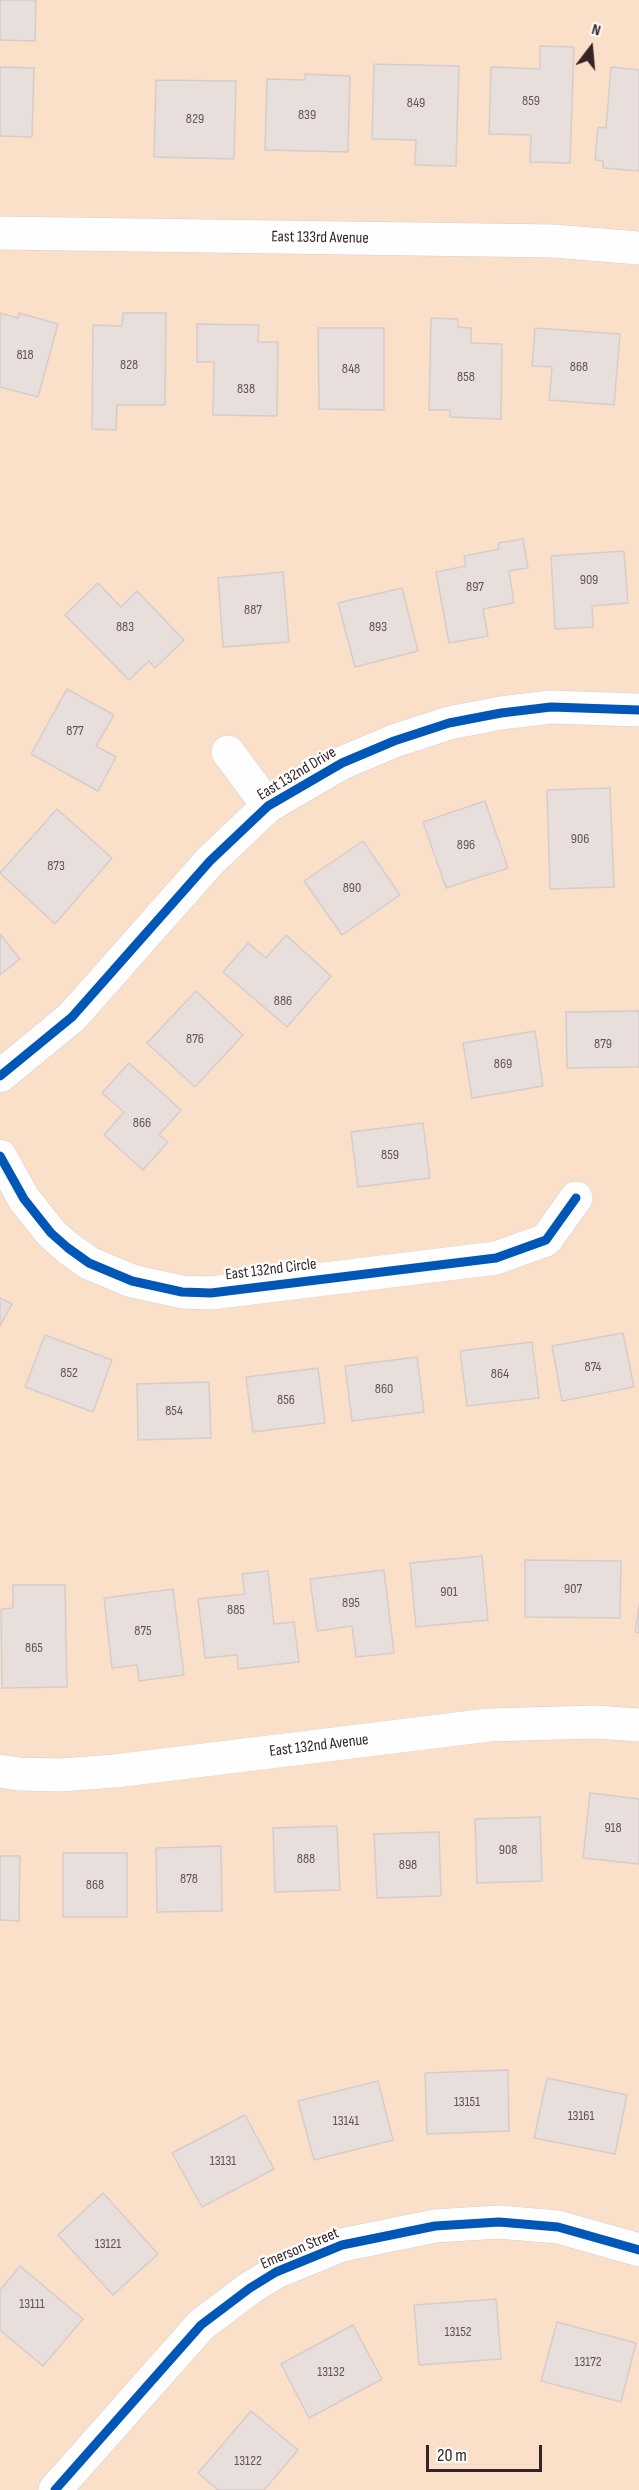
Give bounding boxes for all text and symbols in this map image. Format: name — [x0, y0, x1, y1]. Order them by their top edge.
north arrow — [561, 18, 621, 78]
text: N — [589, 20, 603, 41]
house number: 859 — [522, 93, 540, 109]
house number: 849 — [407, 95, 425, 111]
house number: 839 — [298, 107, 316, 123]
house number: 829 — [186, 111, 204, 127]
street label: East 133rd Avenue — [271, 228, 369, 248]
house number: 818 — [16, 347, 34, 363]
house number: 828 — [120, 357, 138, 373]
house number: 868 — [570, 359, 588, 375]
house number: 848 — [342, 361, 360, 377]
house number: 858 — [457, 369, 475, 385]
house number: 838 — [237, 381, 255, 397]
house number: 909 — [580, 572, 598, 588]
house number: 897 — [466, 579, 484, 595]
house number: 887 — [244, 602, 262, 618]
house number: 883 — [116, 619, 134, 635]
house number: 893 — [369, 619, 387, 635]
house number: 877 — [66, 723, 84, 739]
street label: East 132nd Drive — [254, 743, 340, 805]
house number: 906 — [571, 831, 589, 847]
house number: 896 — [457, 837, 475, 853]
house number: 873 — [47, 858, 65, 874]
house number: 890 — [343, 880, 361, 896]
house number: 886 — [274, 993, 292, 1009]
house number: 876 — [186, 1031, 204, 1047]
house number: 879 — [594, 1036, 612, 1052]
house number: 869 — [494, 1056, 512, 1072]
house number: 866 — [133, 1115, 151, 1131]
house number: 859 — [381, 1147, 399, 1163]
street label: East 132nd Circle — [224, 1255, 318, 1285]
house number: 874 — [585, 1359, 601, 1375]
house number: 852 — [60, 1365, 78, 1381]
house number: 864 — [491, 1366, 509, 1382]
house number: 860 — [375, 1381, 393, 1397]
house number: 856 — [277, 1392, 295, 1408]
house number: 854 — [165, 1403, 183, 1419]
house number: 907 — [564, 1581, 582, 1597]
house number: 901 — [440, 1584, 458, 1600]
house number: 895 — [342, 1595, 360, 1611]
house number: 885 — [227, 1602, 245, 1618]
house number: 875 — [134, 1623, 152, 1639]
house number: 865 — [25, 1640, 43, 1656]
street label: East 132nd Avenue — [268, 1730, 370, 1762]
house number: 918 — [604, 1820, 622, 1836]
house number: 908 — [499, 1842, 517, 1858]
house number: 888 — [297, 1851, 315, 1867]
house number: 898 — [399, 1857, 417, 1873]
house number: 878 — [180, 1871, 198, 1887]
house number: 868 — [86, 1877, 104, 1893]
house number: 13151 — [454, 2094, 480, 2110]
house number: 13161 — [568, 2108, 594, 2124]
house number: 13141 — [333, 2113, 359, 2129]
house number: 13131 — [210, 2153, 236, 2169]
street label: Emerson Street — [258, 2224, 342, 2274]
house number: 13121 — [95, 2236, 121, 2252]
house number: 13111 — [19, 2296, 45, 2312]
house number: 13152 — [444, 2324, 472, 2340]
house number: 13172 — [575, 2354, 601, 2370]
house number: 13132 — [317, 2364, 345, 2380]
scale bar — [429, 2433, 544, 2471]
text: 20 m — [437, 2445, 467, 2466]
house number: 13122 — [234, 2453, 262, 2469]

